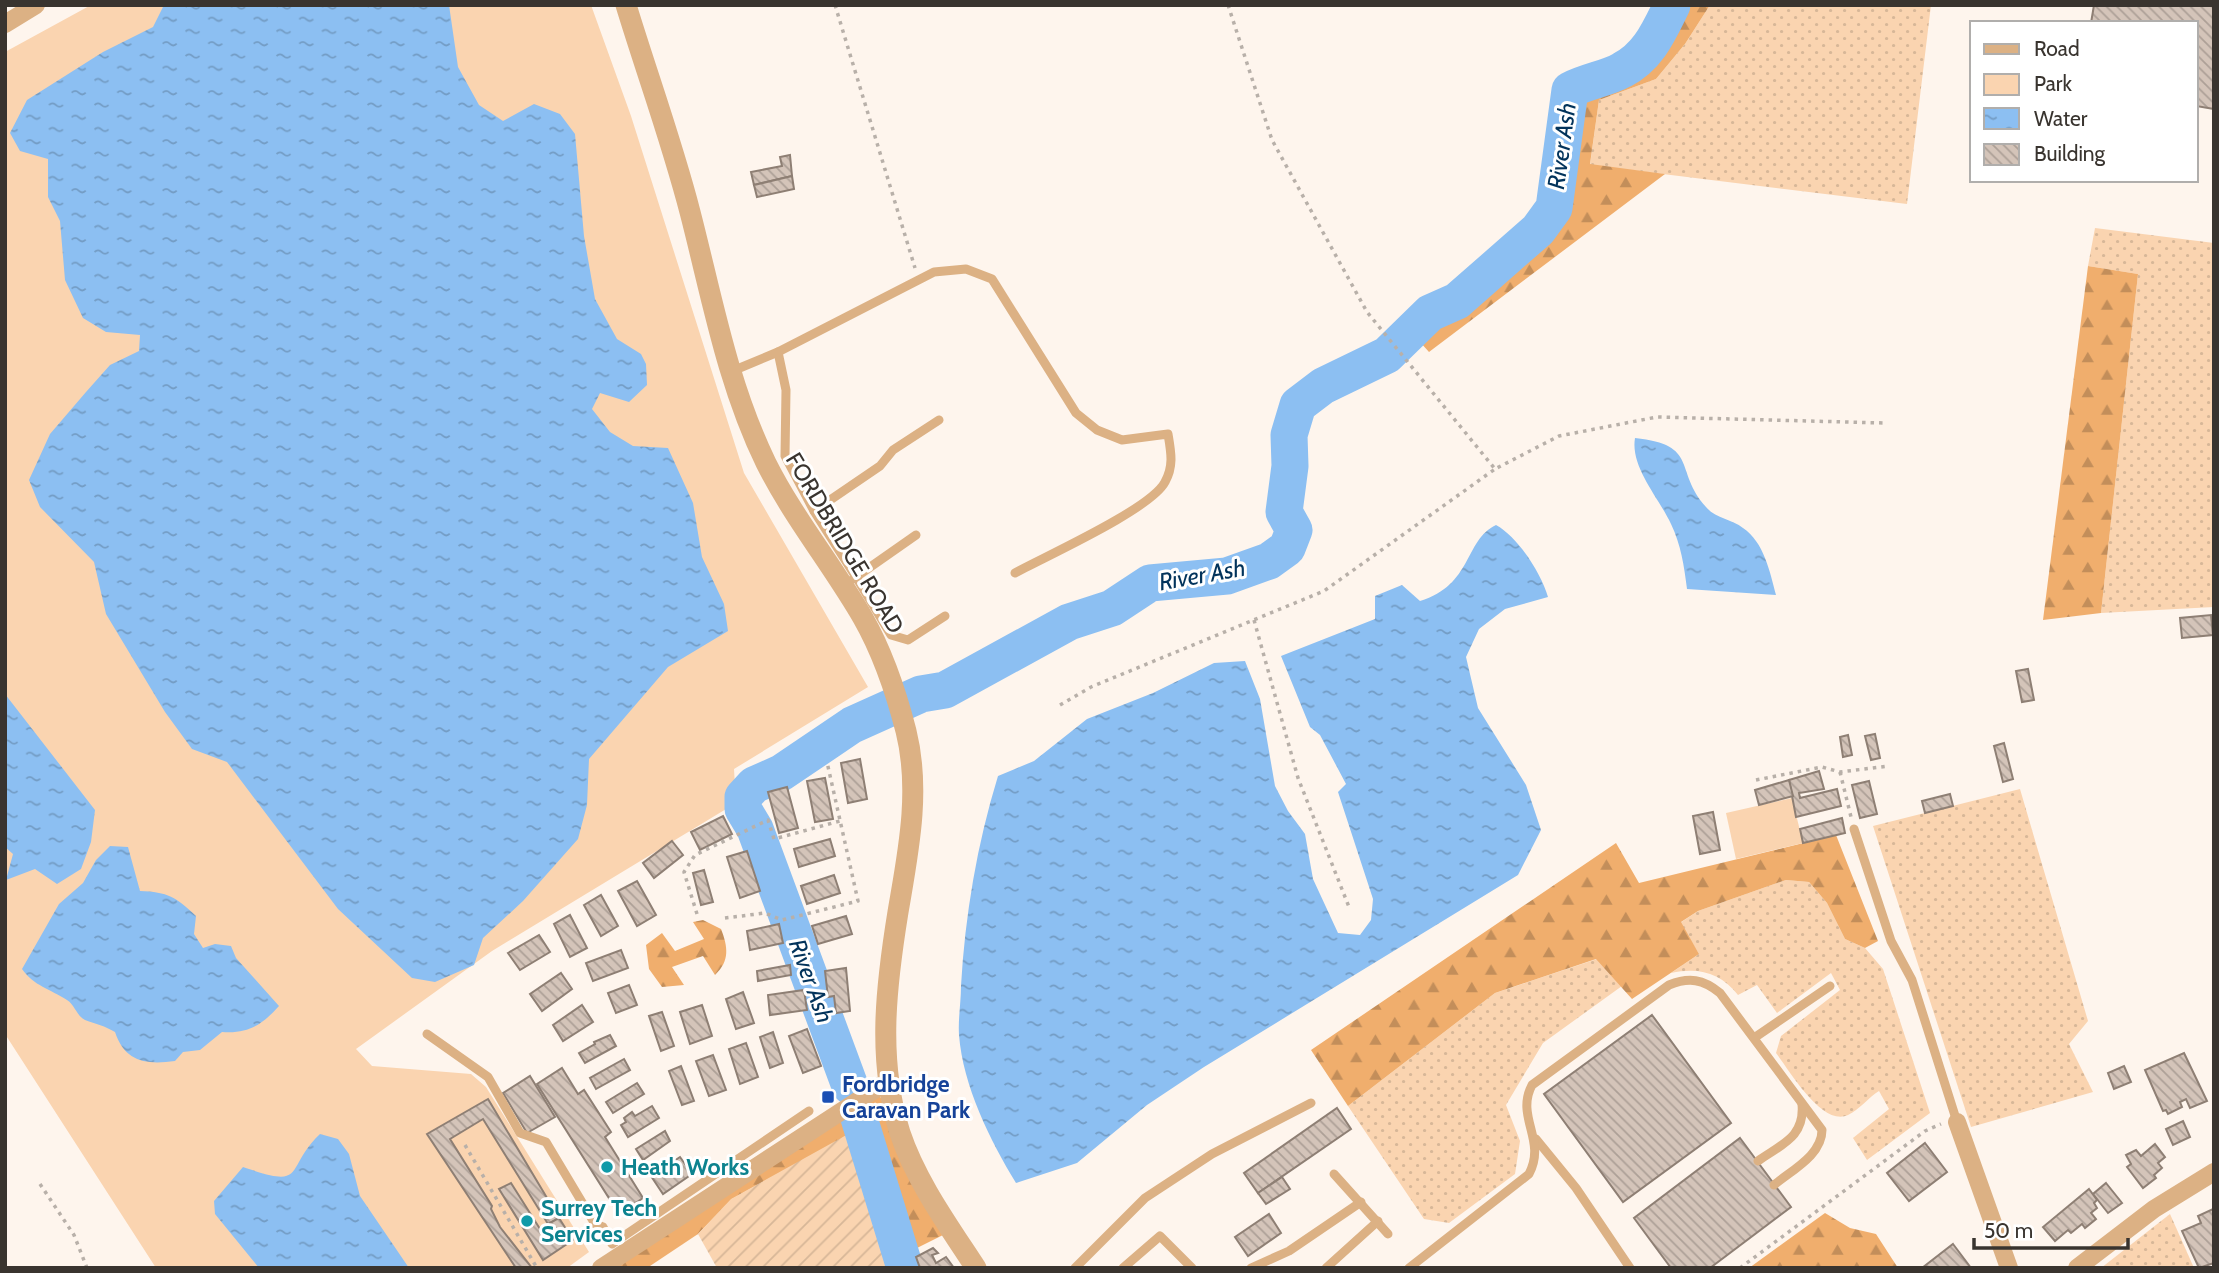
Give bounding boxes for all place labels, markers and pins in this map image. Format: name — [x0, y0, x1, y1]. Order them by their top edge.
place label: Fordbridge Caravan Park — [842, 1070, 971, 1124]
marker: Fordbridge Caravan Park — [820, 1089, 836, 1105]
place label: Heath Works — [621, 1153, 749, 1181]
marker: Heath Works — [599, 1159, 615, 1175]
place label: Surrey Tech Services — [541, 1194, 657, 1248]
marker: Surrey Tech Services — [519, 1213, 535, 1229]

